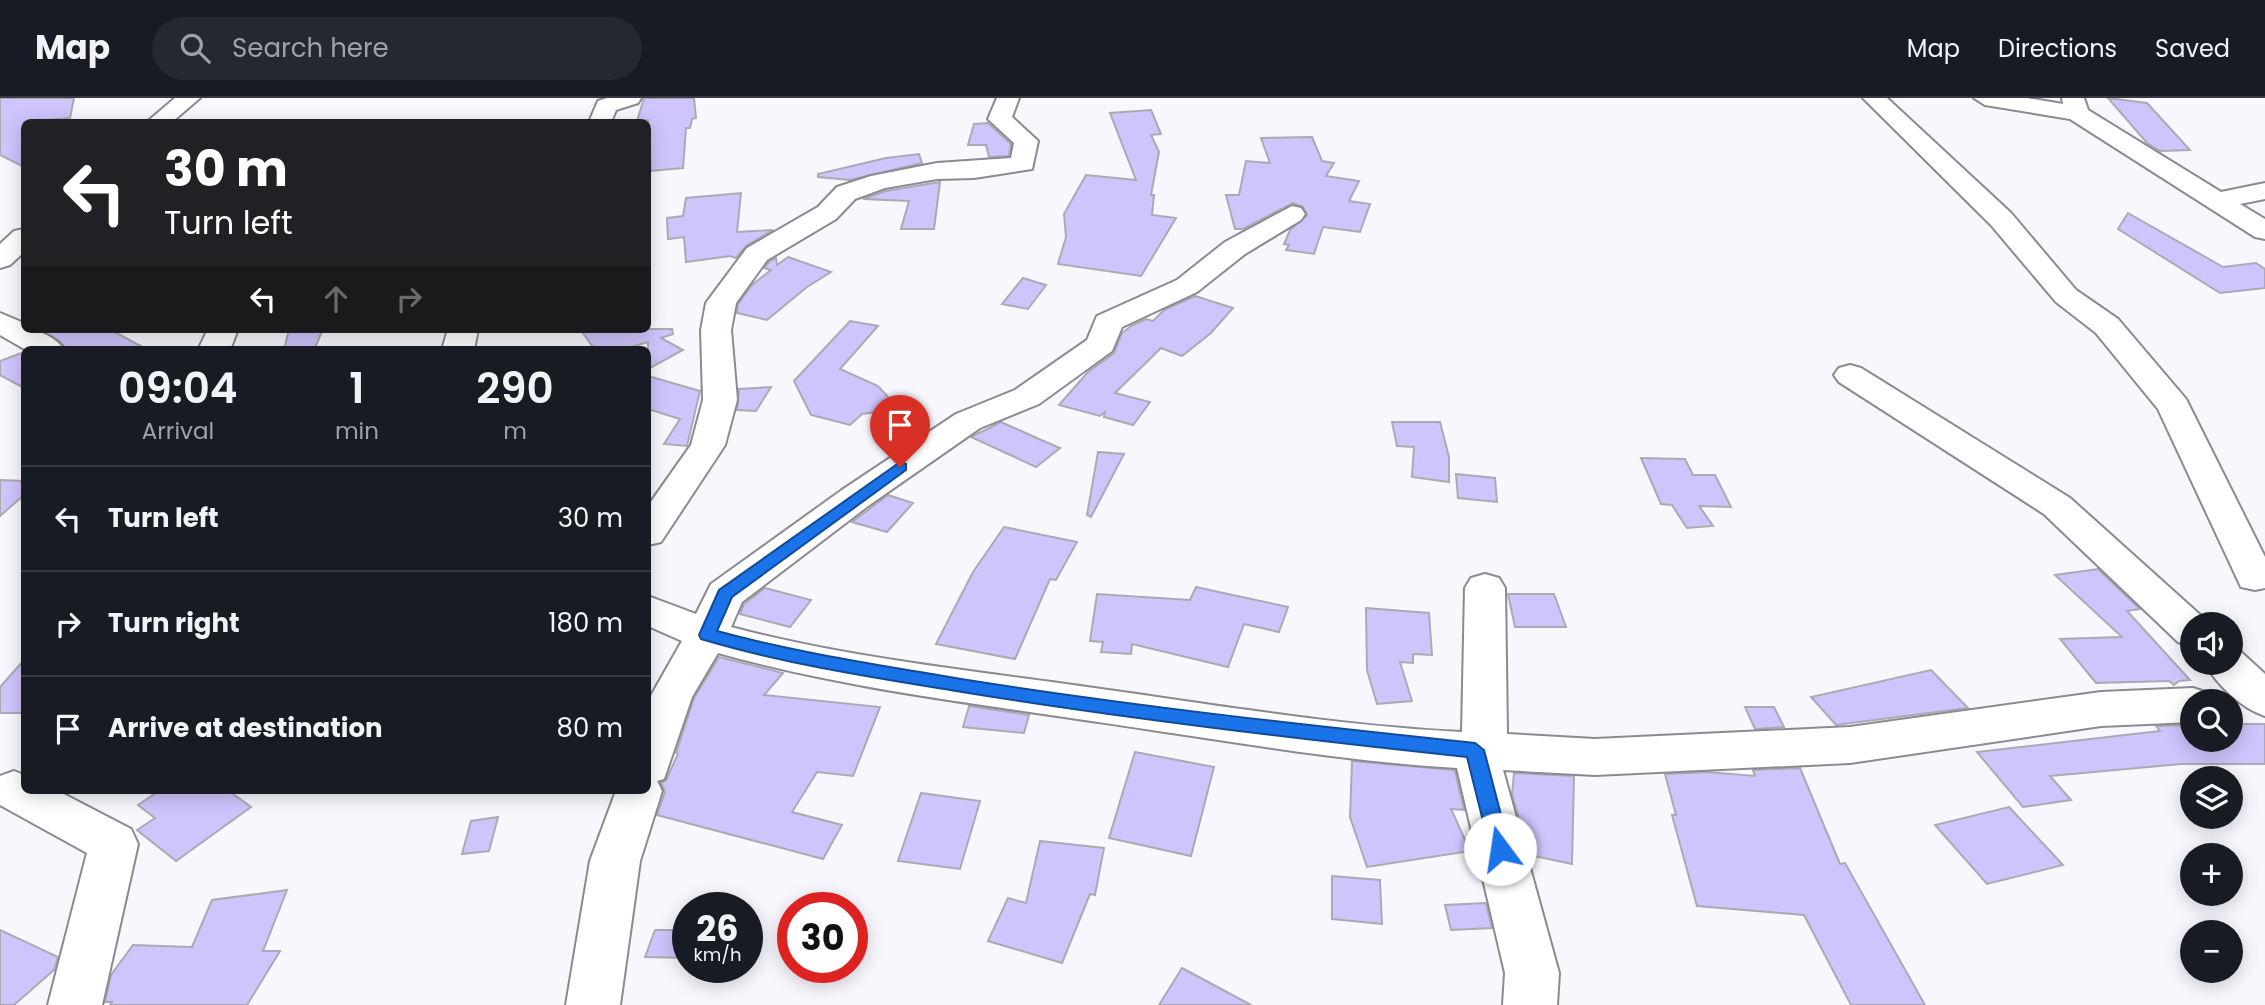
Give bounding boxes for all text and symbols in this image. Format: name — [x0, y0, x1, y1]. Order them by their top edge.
search box — [152, 17, 642, 80]
text: Map — [35, 24, 110, 71]
icon: search — [176, 29, 214, 67]
text: Search here — [232, 30, 389, 66]
text: Map — [1907, 32, 1960, 65]
text: Directions — [1998, 32, 2117, 65]
text: Saved — [2155, 32, 2230, 65]
text: 30 m — [164, 135, 288, 203]
icon: left — [49, 147, 140, 238]
text: Turn left — [164, 200, 293, 245]
icon: left — [244, 280, 282, 318]
icon: ahead — [317, 280, 355, 318]
icon: right — [390, 280, 428, 318]
text: 09:04 — [118, 359, 238, 418]
text: 1 — [349, 359, 365, 418]
text: 290 — [476, 359, 554, 418]
pin — [870, 395, 930, 467]
icon: arrive — [881, 406, 919, 444]
text: Arrival — [142, 415, 214, 447]
text: min — [335, 415, 379, 447]
text: m — [503, 415, 527, 447]
icon: left — [49, 500, 87, 538]
text: Turn left — [108, 500, 219, 536]
text: 30 m — [558, 500, 623, 536]
icon: right — [49, 605, 87, 643]
text: Turn right — [108, 605, 240, 641]
text: 180 m — [548, 605, 623, 641]
map controls — [2180, 612, 2243, 983]
button: sound — [2180, 612, 2243, 675]
button: search — [2180, 689, 2243, 752]
icon: arrive — [49, 710, 87, 748]
text: Arrive at destination — [108, 710, 383, 746]
text: 80 m — [557, 710, 623, 746]
button: layers — [2180, 766, 2243, 829]
position arrow — [1463, 812, 1537, 886]
button: + — [2180, 843, 2243, 906]
speed limit sign: 30 — [777, 892, 868, 983]
text: 26 — [696, 904, 739, 953]
button: − — [2180, 920, 2243, 983]
text: km/h — [694, 942, 741, 967]

